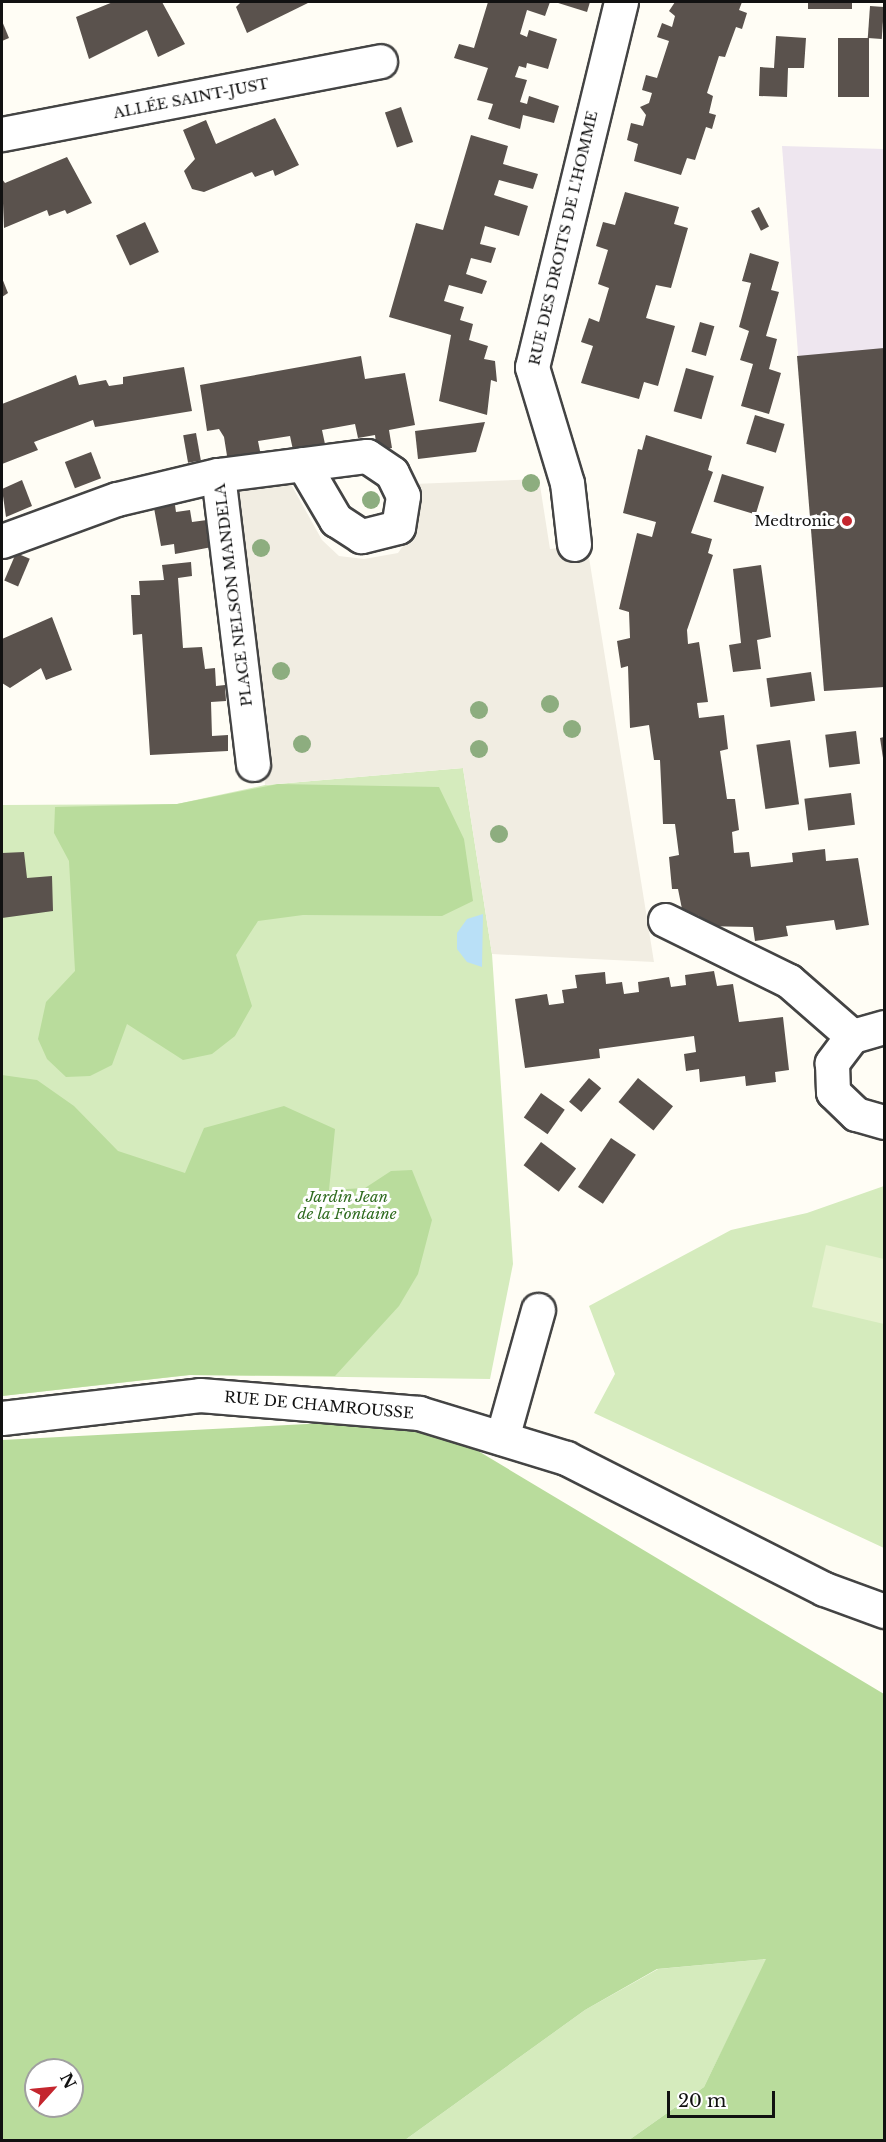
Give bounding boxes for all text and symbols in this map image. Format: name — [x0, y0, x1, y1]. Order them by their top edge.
street label: ALLÉE SAINT-JUST — [112, 74, 270, 122]
street label: RUE DES DROITS DE L'HOMME — [525, 109, 601, 367]
street label: PLACE NELSON MANDELA — [210, 483, 256, 707]
place label: Medtronic — [754, 512, 835, 530]
marker: Medtronic — [840, 514, 854, 528]
park label: Jardin Jean de la Fontaine — [297, 1187, 397, 1222]
street label: RUE DE CHAMROUSSE — [223, 1388, 415, 1422]
north arrow — [24, 2058, 84, 2118]
text: N — [56, 2069, 81, 2092]
scale bar — [670, 2079, 778, 2117]
text: 20 m — [678, 2090, 726, 2112]

